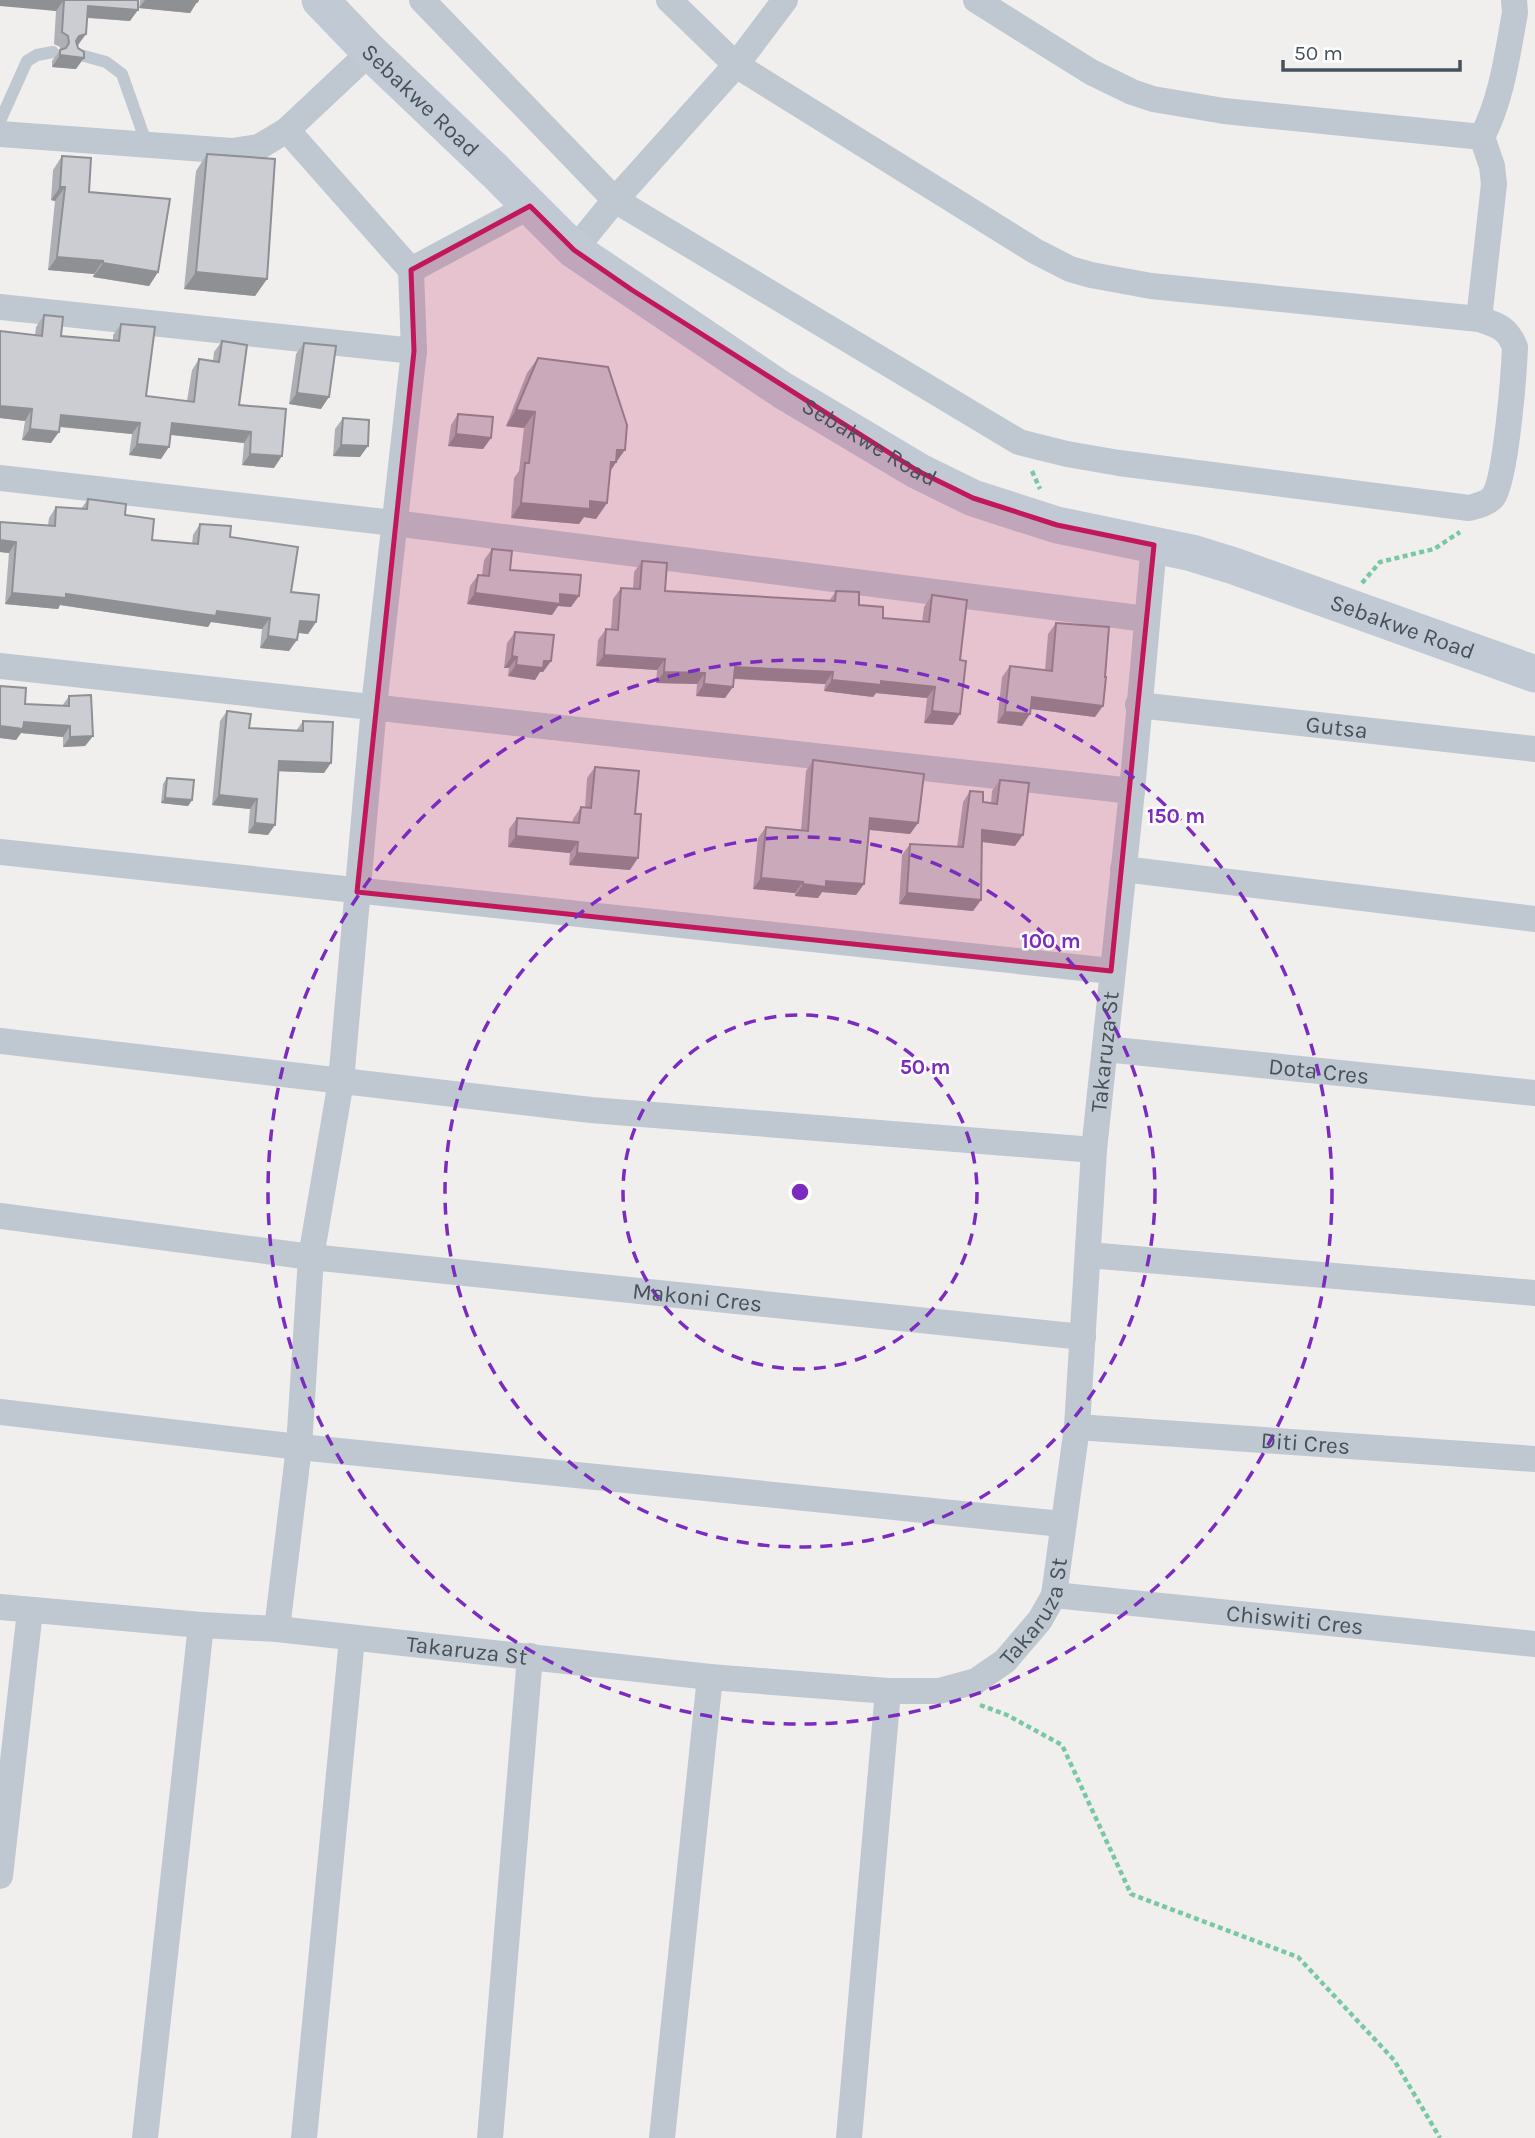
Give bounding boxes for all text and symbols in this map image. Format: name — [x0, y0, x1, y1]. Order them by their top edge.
scale bar — [1283, 28, 1460, 72]
street label: Sebakwe Road — [356, 38, 485, 162]
text: 50 m — [1294, 41, 1343, 65]
street label: Sebakwe Road — [797, 392, 941, 492]
street label: Sebakwe Road — [1327, 588, 1479, 665]
street label: Gutsa — [1304, 710, 1369, 744]
text: 150 m — [1147, 804, 1205, 828]
text: 100 m — [1021, 929, 1081, 953]
street label: Takaruza St — [1085, 990, 1124, 1114]
street label: Dota Cres — [1267, 1052, 1370, 1089]
text: 50 m — [900, 1055, 950, 1079]
centre of rings — [788, 1180, 812, 1204]
street label: Makoni Cres — [631, 1277, 763, 1317]
street label: Diti Cres — [1260, 1426, 1351, 1460]
street label: Takaruza St — [994, 1556, 1073, 1671]
street label: Chiswiti Cres — [1225, 1599, 1365, 1640]
street label: Takaruza St — [405, 1630, 529, 1670]

